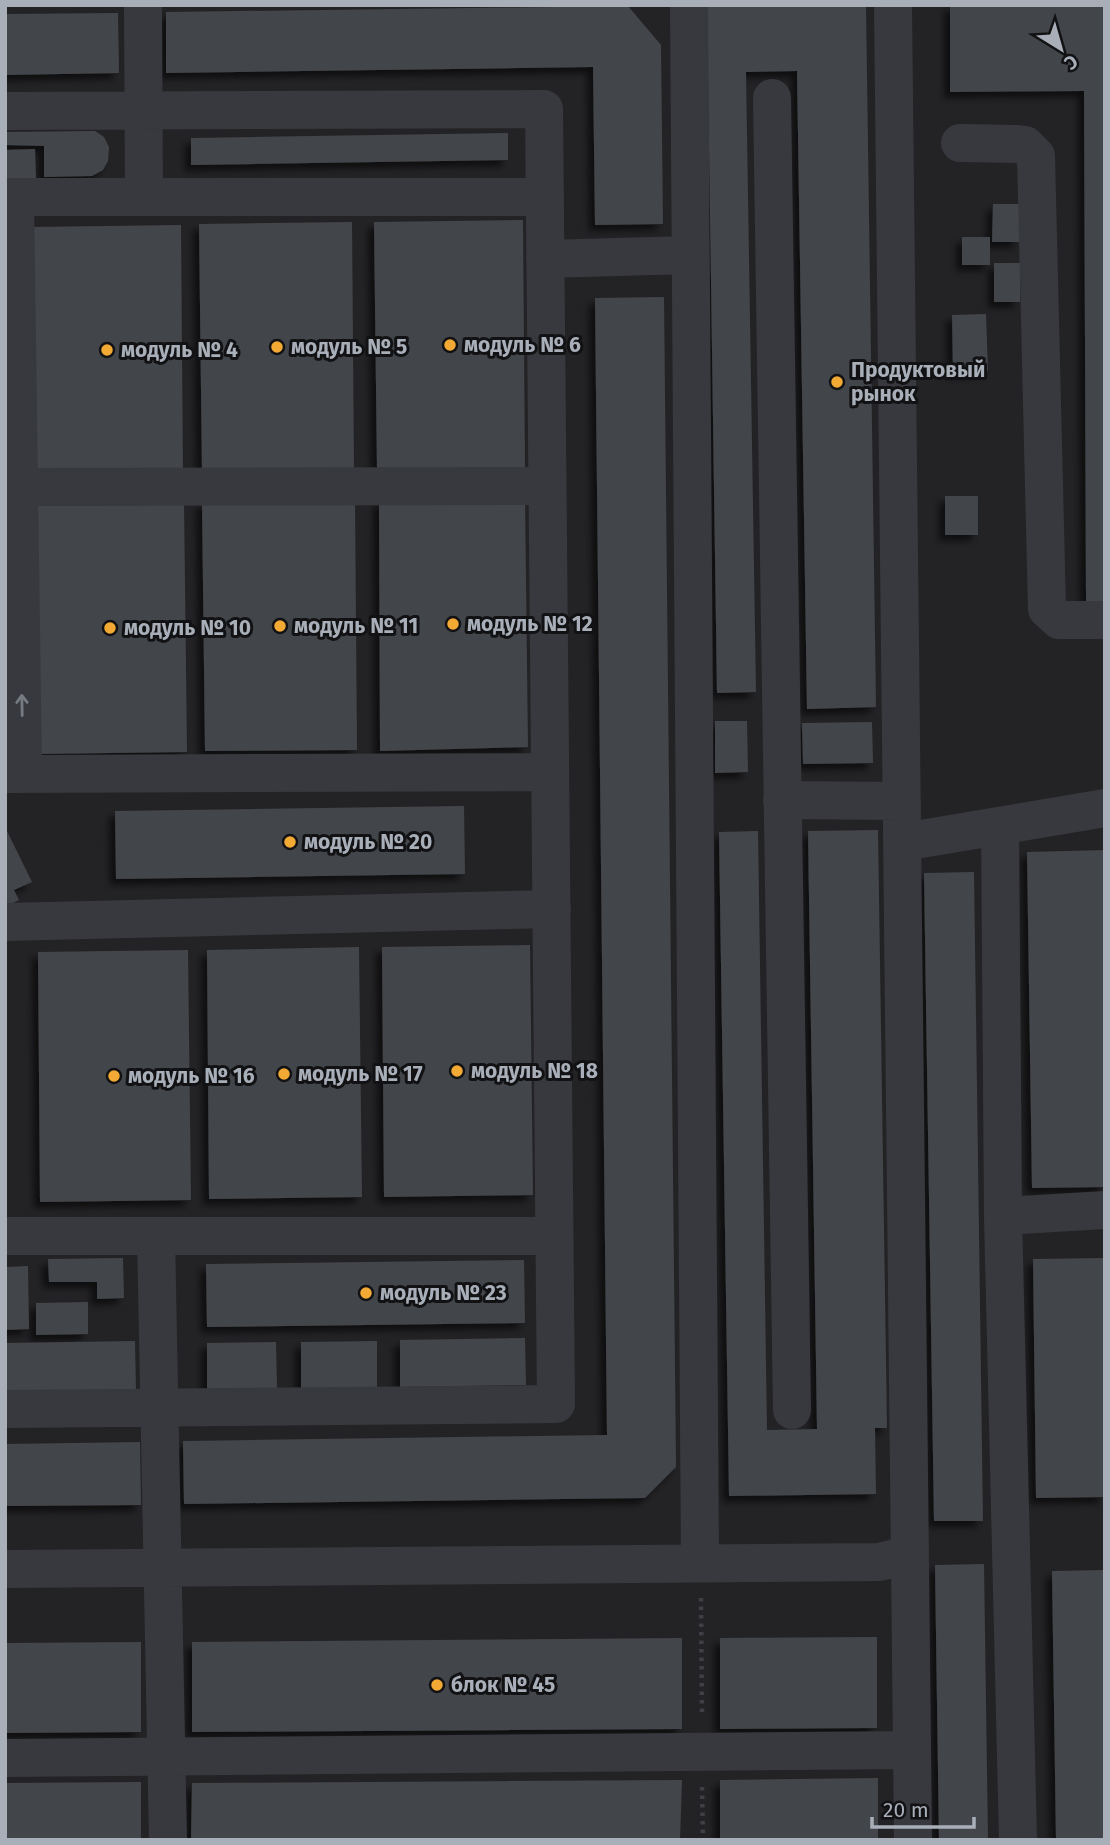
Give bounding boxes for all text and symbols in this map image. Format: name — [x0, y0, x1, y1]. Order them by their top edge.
north arrow — [1026, 14, 1096, 84]
text: С — [1060, 50, 1082, 75]
place label: модуль № 6 — [464, 332, 581, 358]
place label: модуль № 5 — [291, 334, 407, 360]
place label: модуль № 4 — [121, 337, 238, 363]
marker: модуль № 6 — [442, 337, 458, 353]
marker: модуль № 5 — [269, 339, 285, 355]
marker: модуль № 4 — [99, 342, 115, 358]
place label: Продуктовый рынок — [851, 357, 985, 407]
marker: Продуктовый рынок — [829, 374, 845, 390]
place label: модуль № 12 — [467, 611, 593, 637]
place label: модуль № 11 — [294, 613, 418, 639]
place label: модуль № 10 — [124, 615, 251, 641]
marker: модуль № 12 — [445, 616, 461, 632]
marker: модуль № 11 — [272, 618, 288, 634]
marker: модуль № 10 — [102, 620, 118, 636]
one-way arrow — [15, 694, 28, 717]
place label: модуль № 20 — [304, 829, 432, 855]
marker: модуль № 20 — [282, 834, 298, 850]
place label: модуль № 18 — [471, 1058, 598, 1084]
place label: модуль № 17 — [298, 1061, 423, 1087]
place label: модуль № 16 — [128, 1063, 255, 1089]
marker: модуль № 18 — [449, 1063, 465, 1079]
marker: модуль № 17 — [276, 1066, 292, 1082]
marker: модуль № 16 — [106, 1068, 122, 1084]
place label: модуль № 23 — [380, 1280, 507, 1306]
marker: модуль № 23 — [358, 1285, 374, 1301]
place label: блок № 45 — [451, 1672, 555, 1698]
marker: блок № 45 — [429, 1677, 445, 1693]
scale bar — [872, 1786, 974, 1830]
text: 20 m — [883, 1797, 929, 1823]

